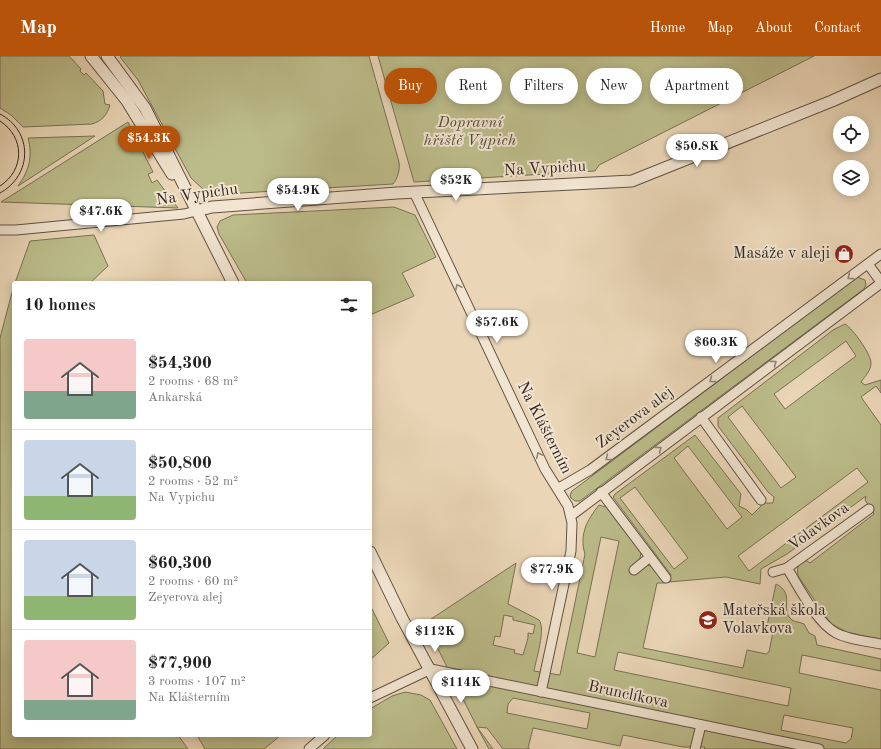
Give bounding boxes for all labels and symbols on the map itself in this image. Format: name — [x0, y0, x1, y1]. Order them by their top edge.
park label: Dopravní hřiště Vypich — [424, 115, 516, 149]
pin: $54.3K — [116, 126, 182, 160]
pin: $50.8K — [664, 134, 730, 168]
street label: Na Vypichu — [503, 159, 587, 179]
pin: $52K — [432, 168, 480, 202]
pin: $54.9K — [265, 178, 331, 212]
street label: Na Vypichu — [155, 181, 239, 209]
pin: $47.6K — [68, 199, 134, 233]
shop icon: Masáže v aleji — [833, 243, 855, 265]
place label: Masáže v aleji — [733, 246, 830, 262]
one-way arrow — [847, 272, 854, 279]
one-way arrow — [455, 284, 463, 292]
pin: $57.6K — [464, 310, 530, 344]
pin: $60.3K — [683, 330, 749, 364]
one-way arrow — [770, 360, 777, 368]
one-way arrow — [709, 375, 716, 382]
street label: Na Klášterním — [514, 379, 574, 477]
street label: Zeyerova alej — [594, 384, 676, 452]
one-way arrow — [654, 447, 661, 454]
one-way arrow — [536, 452, 544, 459]
one-way arrow — [605, 453, 612, 460]
street label: Volavkova — [786, 500, 852, 554]
pin: $77.9K — [519, 557, 585, 591]
place label: Mateřská škola Volavkova — [722, 603, 826, 637]
school or university icon: Mateřská škola Volavkova — [697, 609, 719, 631]
pin: $112K — [407, 619, 463, 653]
pin: $114K — [433, 670, 489, 704]
street label: Brunclíkova — [586, 679, 670, 711]

